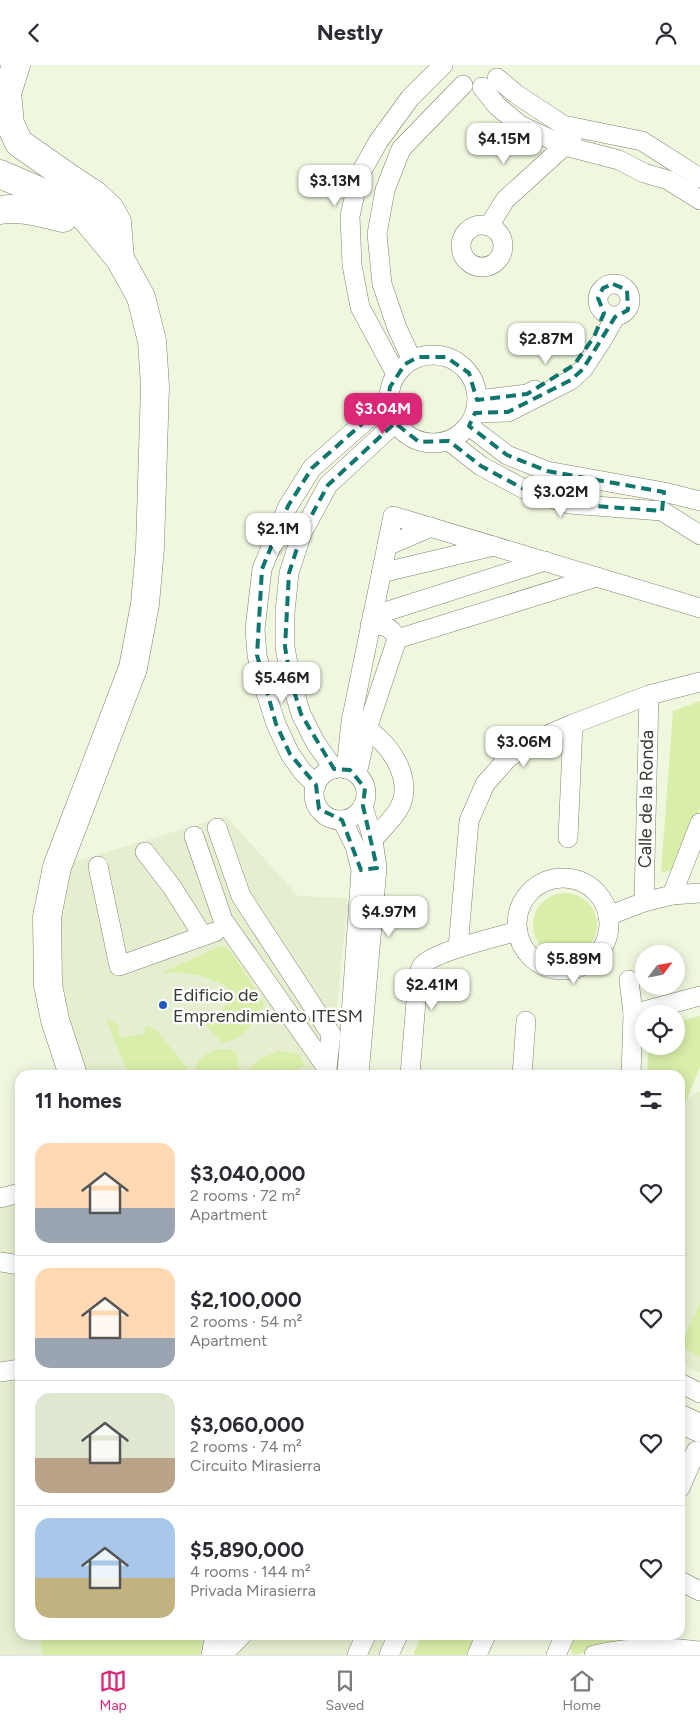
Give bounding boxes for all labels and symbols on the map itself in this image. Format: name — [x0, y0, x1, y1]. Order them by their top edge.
pin: $4.15M — [463, 123, 545, 165]
pin: $3.13M — [294, 165, 376, 207]
pin: $2.87M — [505, 323, 587, 365]
pin: $3.04M — [342, 393, 424, 435]
pin: $3.02M — [520, 475, 602, 518]
pin: $2.1M — [243, 513, 313, 555]
pin: $5.46M — [241, 661, 323, 704]
pin: $3.06M — [483, 725, 565, 768]
street label: Calle de la Ronda — [634, 730, 658, 868]
pin: $4.97M — [348, 895, 430, 938]
pin: $5.89M — [533, 943, 615, 985]
north arrow — [635, 945, 685, 995]
pin: $2.41M — [391, 969, 473, 1011]
place label: Edificio de Emprendimiento ITESM — [173, 984, 363, 1027]
marker: Edificio de Emprendimiento ITESM — [157, 999, 169, 1011]

